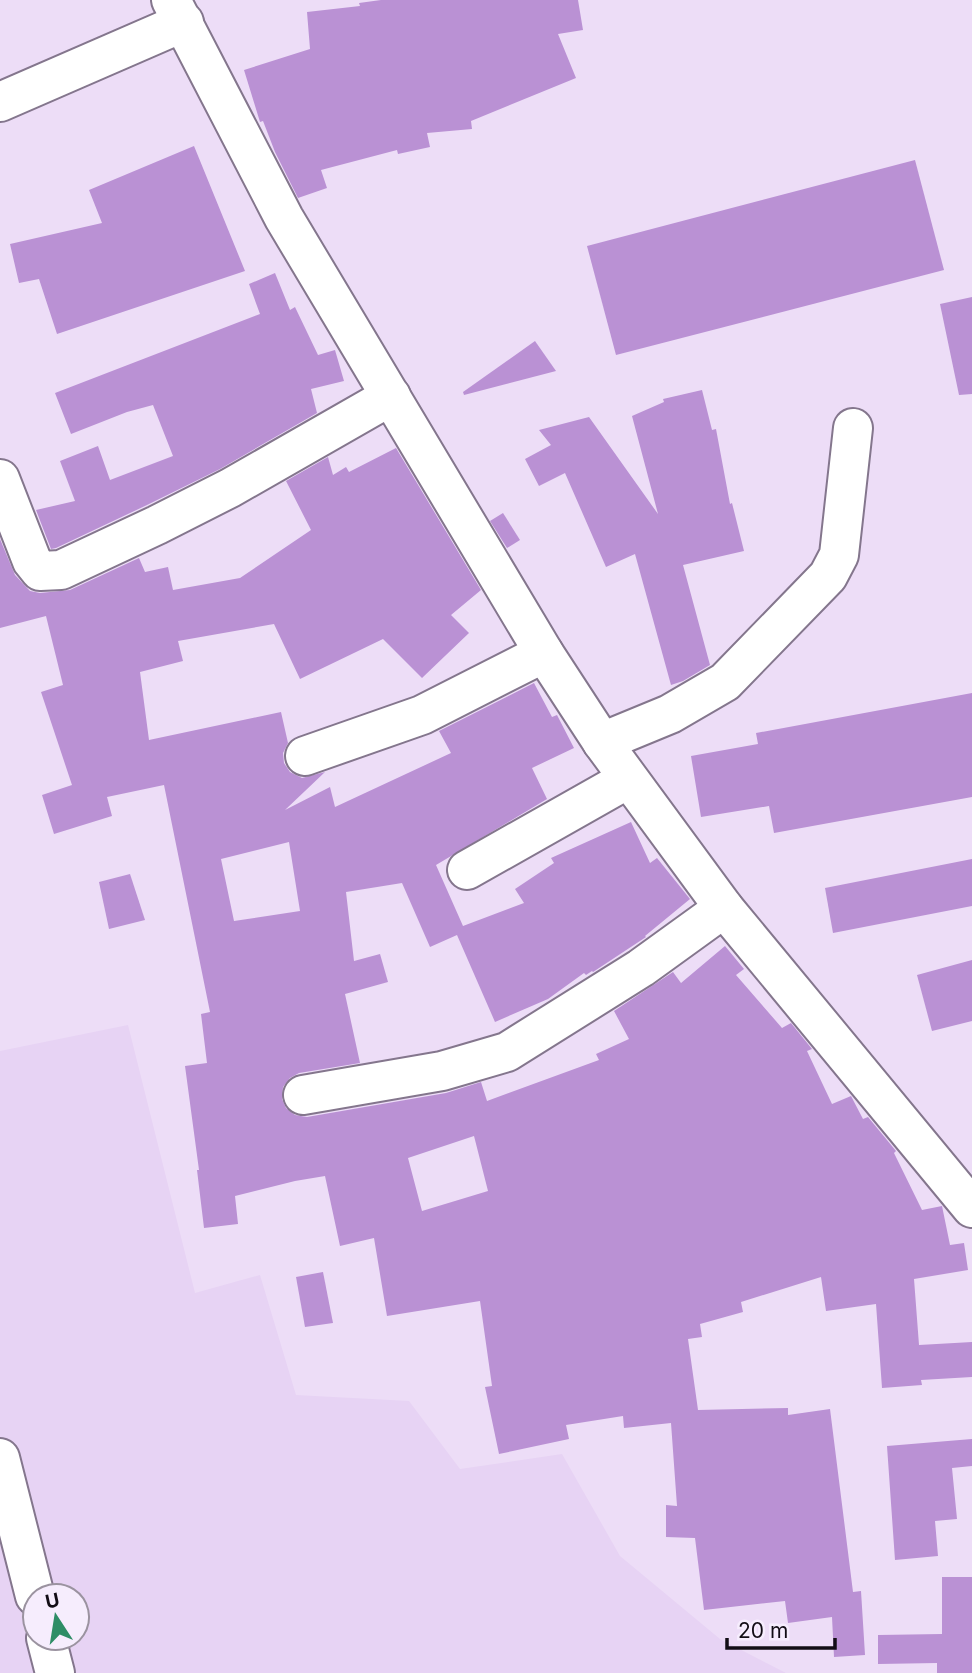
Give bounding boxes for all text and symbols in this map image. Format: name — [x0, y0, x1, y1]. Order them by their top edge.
north arrow — [21, 1582, 91, 1652]
text: U — [43, 1588, 62, 1614]
scale bar — [727, 1606, 836, 1650]
text: 20 m — [738, 1618, 788, 1643]

